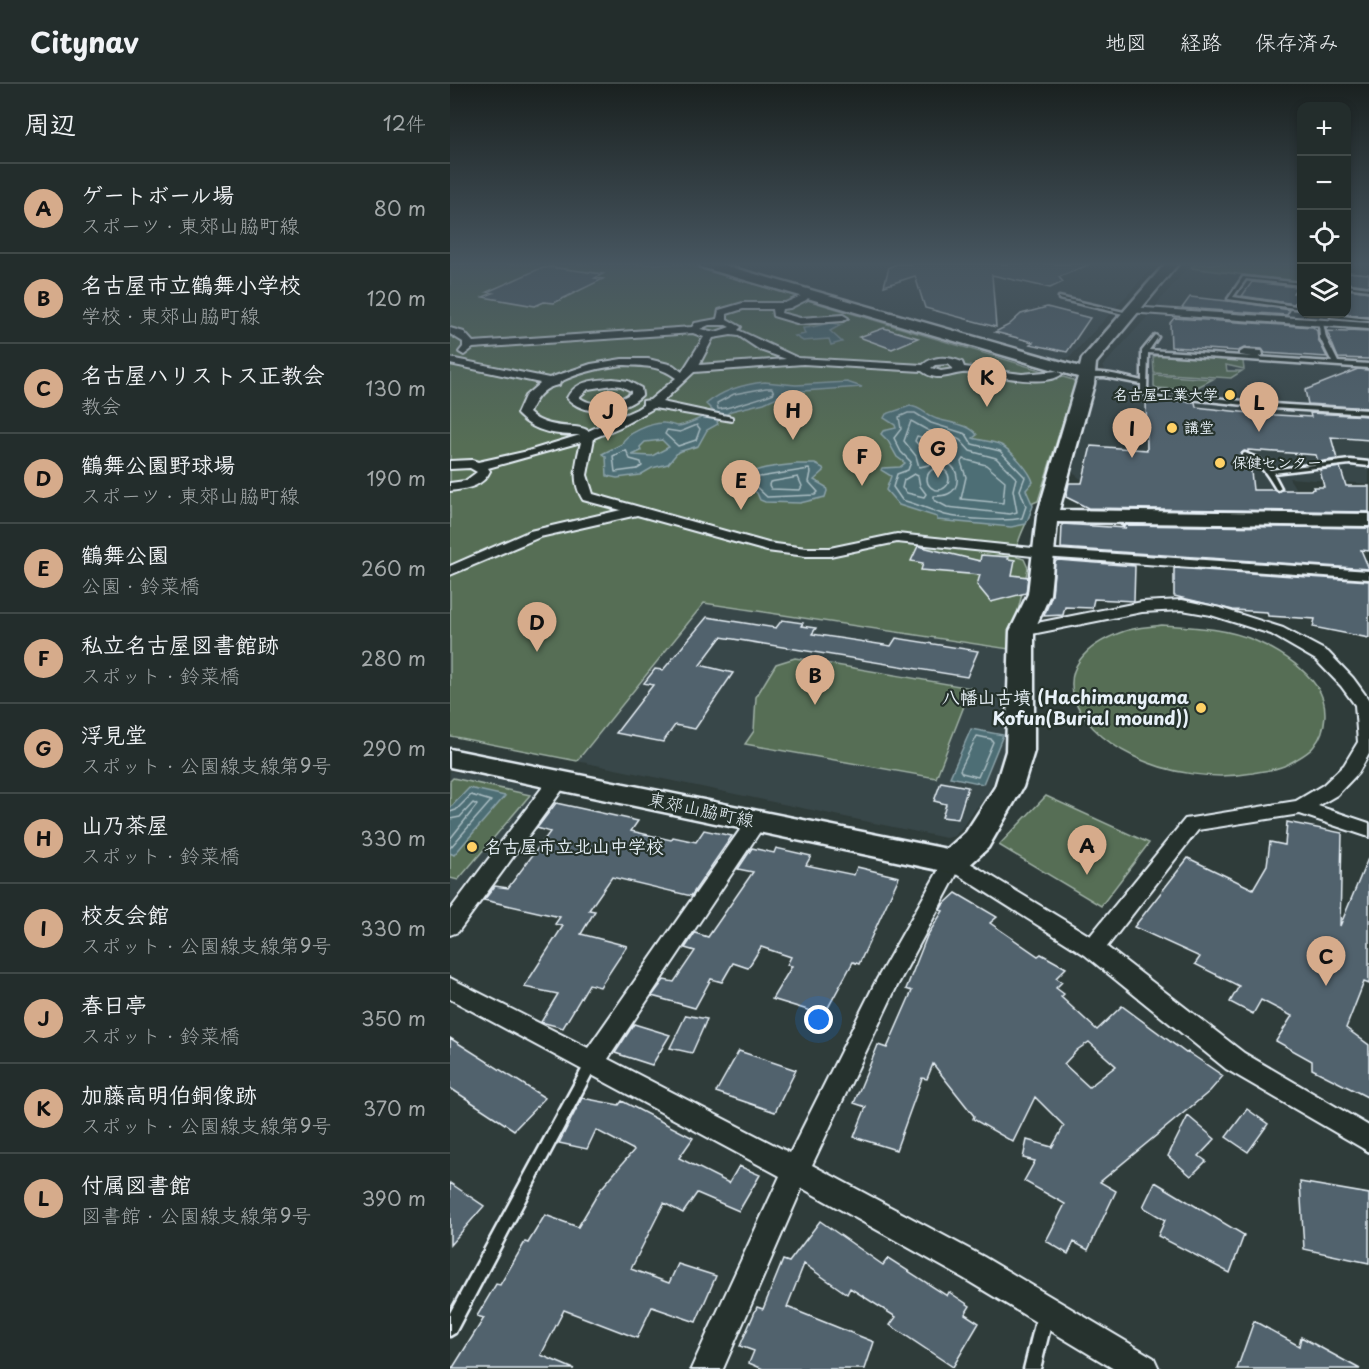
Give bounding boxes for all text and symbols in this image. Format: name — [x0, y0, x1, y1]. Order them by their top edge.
text: Citynav — [30, 20, 139, 63]
text: 地図 — [1105, 25, 1147, 57]
text: 経路 — [1180, 25, 1222, 57]
text: 保存済み — [1255, 25, 1339, 57]
map controls — [1297, 102, 1351, 318]
button: + — [1297, 102, 1351, 156]
text: 周辺 — [24, 104, 76, 143]
text: 12件 — [383, 108, 426, 138]
button: − — [1297, 156, 1351, 210]
text: ゲートボール場 — [81, 177, 234, 210]
text: A — [36, 193, 51, 223]
text: 80 m — [374, 193, 426, 223]
text: スポーツ · 東郊山脇町線 — [81, 210, 299, 240]
button: locate — [1297, 210, 1351, 264]
button: layers — [1297, 264, 1351, 318]
text: 名古屋市立鶴舞小学校 — [81, 267, 301, 300]
text: B — [37, 283, 50, 313]
text: 120 m — [367, 283, 426, 313]
text: 学校 · 東郊山脇町線 — [81, 300, 260, 330]
text: 名古屋ハリストス正教会 — [81, 357, 325, 390]
pin: K — [968, 358, 1006, 407]
text: C — [36, 373, 51, 403]
text: 130 m — [366, 373, 426, 403]
place label: 名古屋工業大学 — [1113, 382, 1218, 405]
pin: L — [1240, 382, 1278, 432]
marker: 名古屋工業大学 — [1223, 388, 1237, 402]
text: 教会 — [81, 390, 121, 420]
pin: H — [774, 390, 812, 440]
pin: J — [588, 392, 628, 441]
pin: I — [1112, 408, 1152, 458]
place label: 講堂 — [1184, 415, 1214, 438]
marker: 講堂 — [1165, 421, 1179, 435]
pin: G — [918, 428, 958, 478]
pin: F — [842, 436, 882, 486]
text: 鶴舞公園野球場 — [81, 447, 235, 480]
place label: 保健センター — [1232, 450, 1322, 473]
marker: 保健センター — [1213, 456, 1227, 470]
pin: E — [722, 460, 760, 510]
text: D — [36, 463, 51, 493]
text: 190 m — [367, 463, 426, 493]
text: スポーツ · 東郊山脇町線 — [81, 480, 299, 510]
text: 鶴舞公園 — [81, 537, 169, 570]
text: E — [37, 553, 50, 583]
text: 260 m — [361, 553, 426, 583]
text: 公園 · 鈴菜橋 — [81, 570, 200, 600]
pin: D — [518, 602, 556, 652]
text: 私立名古屋図書館跡 — [81, 627, 279, 660]
text: F — [38, 643, 49, 673]
text: 280 m — [361, 643, 426, 673]
pin: B — [796, 656, 835, 705]
text: スポット · 鈴菜橋 — [81, 660, 240, 690]
place label: 八幡山古墳 (Hachimanyama Kofun(Burial mound)) — [942, 683, 1189, 731]
marker: 八幡山古墳 (Hachimanyama Kofun(Burial mound)) — [1194, 701, 1208, 715]
text: 浮見堂 — [81, 717, 147, 750]
text: G — [35, 733, 52, 763]
text: 290 m — [362, 733, 426, 763]
text: スポット · 公園線支線第9号 — [81, 750, 331, 780]
street label: 東郊山脇町線 — [646, 784, 757, 833]
text: 山乃茶屋 — [81, 807, 169, 840]
text: H — [36, 823, 51, 853]
text: 330 m — [360, 823, 426, 853]
pin: A — [1068, 826, 1106, 875]
place label: 名古屋市立北山中学校 — [484, 832, 664, 859]
text: スポット · 鈴菜橋 — [81, 840, 240, 870]
marker: 名古屋市立北山中学校 — [465, 840, 479, 854]
text: 校友会館 — [81, 897, 169, 930]
text: I — [40, 913, 47, 943]
text: 330 m — [360, 913, 426, 943]
text: スポット · 公園線支線第9号 — [81, 930, 331, 960]
pin: C — [1306, 936, 1346, 986]
text: 春日亭 — [81, 987, 147, 1020]
text: J — [37, 1003, 50, 1033]
text: 350 m — [361, 1003, 426, 1033]
your location — [804, 1005, 833, 1034]
text: スポット · 鈴菜橋 — [81, 1020, 240, 1050]
text: 加藤高明伯銅像跡 — [81, 1077, 257, 1110]
text: K — [36, 1093, 51, 1123]
text: 370 m — [363, 1093, 426, 1123]
text: スポット · 公園線支線第9号 — [81, 1110, 331, 1140]
text: 付属図書館 — [81, 1167, 191, 1200]
text: L — [38, 1183, 49, 1213]
text: 390 m — [362, 1183, 426, 1213]
text: 図書館 · 公園線支線第9号 — [81, 1200, 311, 1230]

